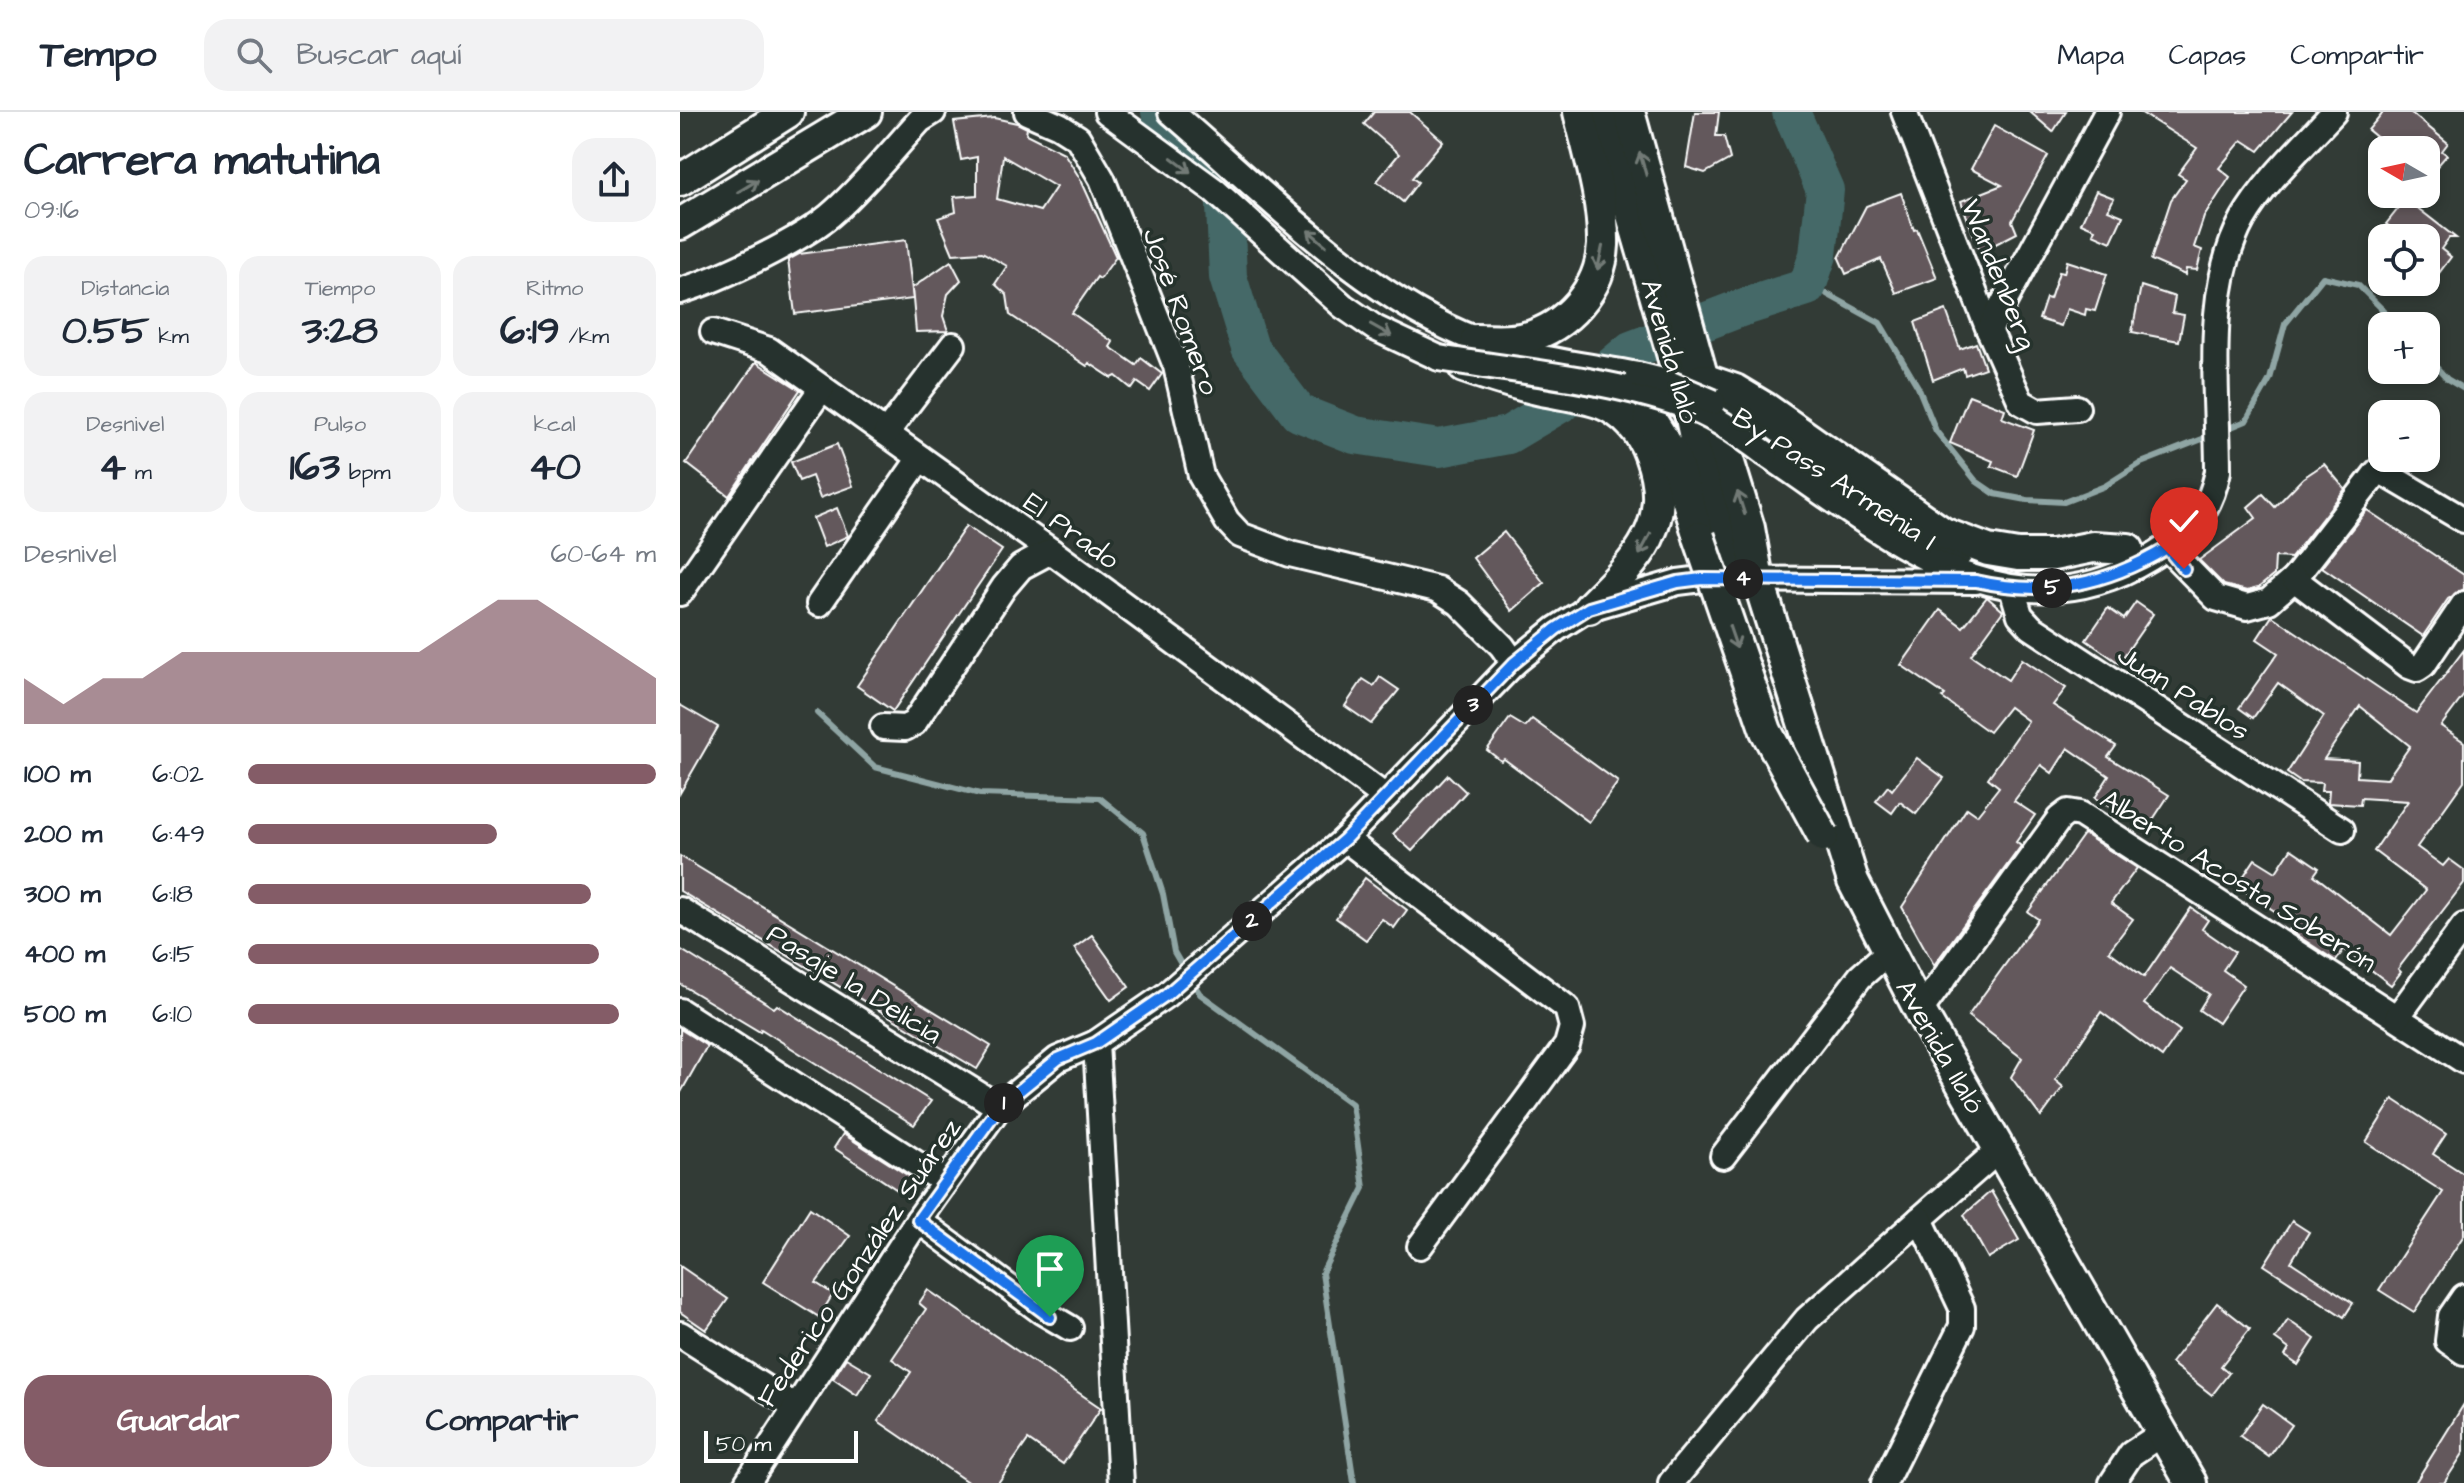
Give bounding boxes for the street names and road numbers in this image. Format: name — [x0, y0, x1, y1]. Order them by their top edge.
street label: Wandenberg — [1950, 194, 2046, 356]
street label: José Romero — [1132, 223, 1229, 401]
street label: Avenida Ilaló — [1630, 275, 1709, 428]
street label: By Pass Armenia I — [1723, 399, 1944, 562]
street label: El Prado — [1015, 483, 1127, 579]
street label: Juan Pablos — [2109, 636, 2257, 751]
street label: Alberto Acosta Soberón — [2093, 780, 2384, 982]
street label: Pasaje la Delicia — [759, 915, 949, 1054]
street label: Avenida Ilaló — [1886, 973, 1994, 1121]
street label: Federico González Suárez — [748, 1110, 971, 1415]

